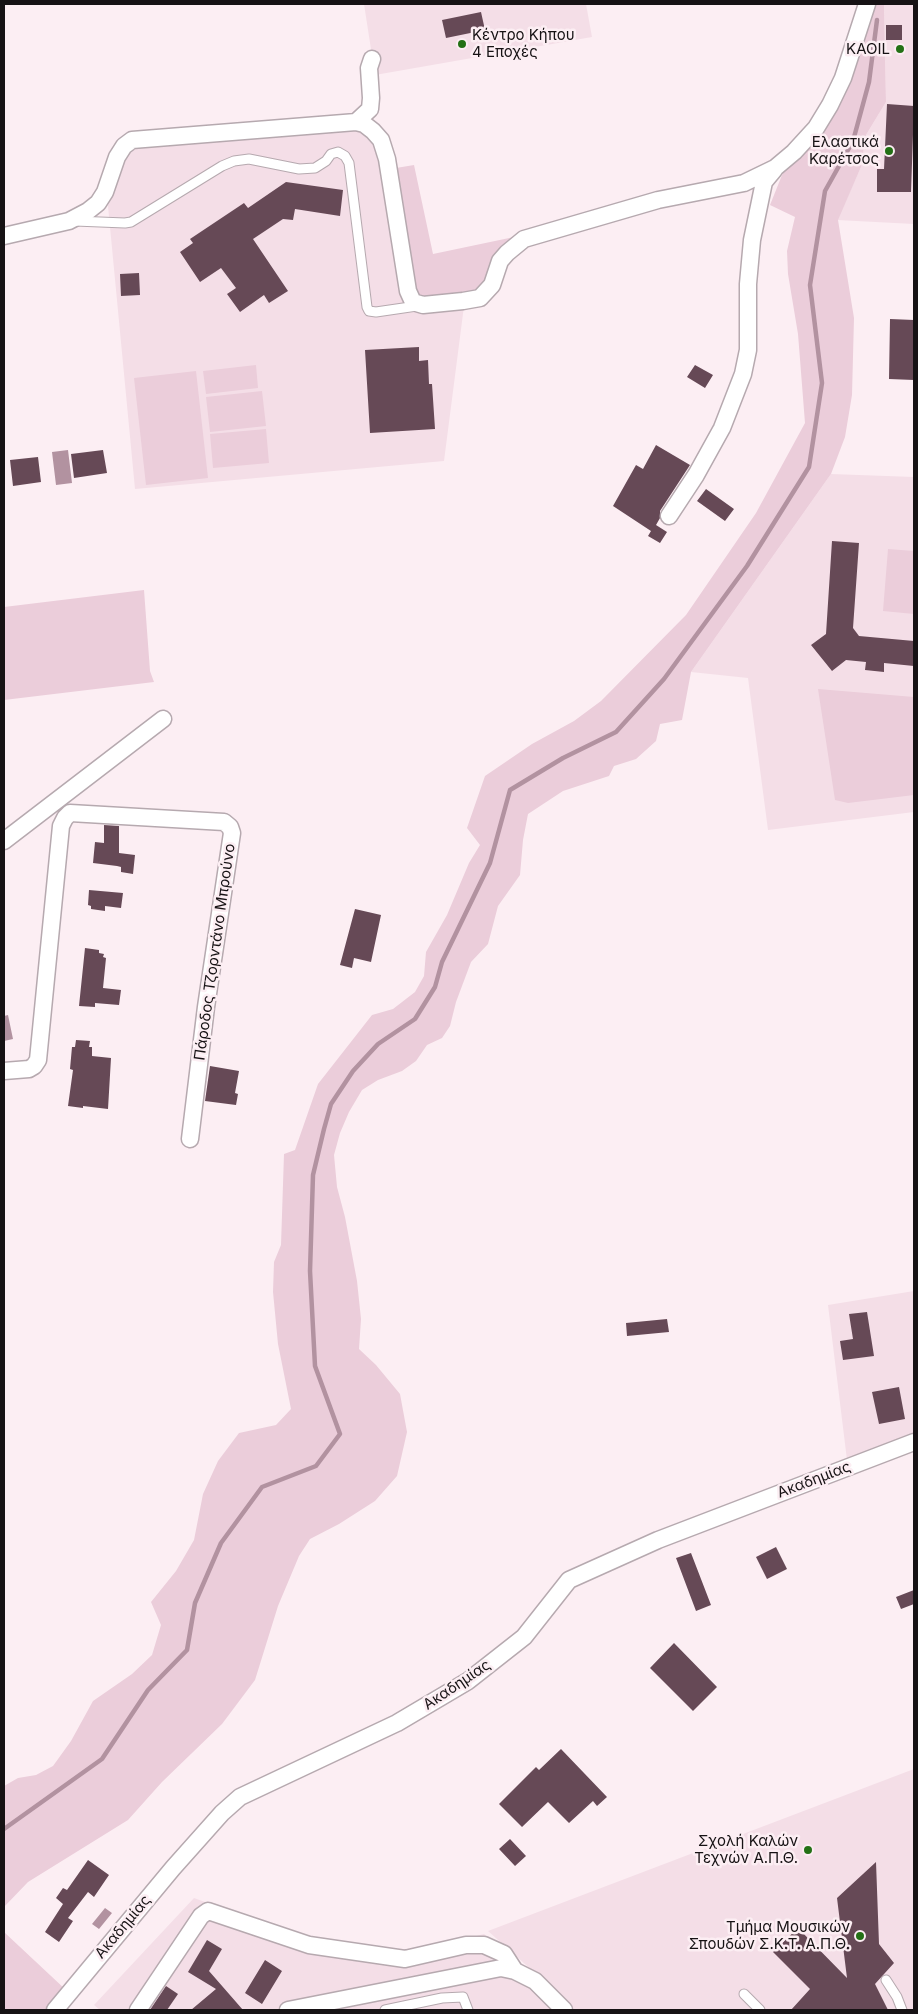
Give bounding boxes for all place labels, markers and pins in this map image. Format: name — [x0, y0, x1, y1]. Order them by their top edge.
place label: Κέντρο Κήπου 4 Εποχές — [472, 26, 575, 61]
marker: Κέντρο Κήπου 4 Εποχές — [456, 38, 468, 50]
place label: KAOIL — [846, 40, 890, 58]
marker: KAOIL — [894, 43, 906, 55]
place label: Ελαστικά Καρέτσος — [809, 133, 879, 168]
marker: Ελαστικά Καρέτσος — [883, 145, 895, 157]
place label: Σχολή Καλών Τεχνών Α.Π.Θ. — [694, 1832, 798, 1867]
marker: Σχολή Καλών Τεχνών Α.Π.Θ. — [802, 1844, 814, 1856]
place label: Τμήμα Μουσικών Σπουδών Σ.Κ.Τ. Α.Π.Θ. — [689, 1918, 850, 1953]
marker: Τμήμα Μουσικών Σπουδών Σ.Κ.Τ. Α.Π.Θ. — [854, 1930, 866, 1942]

